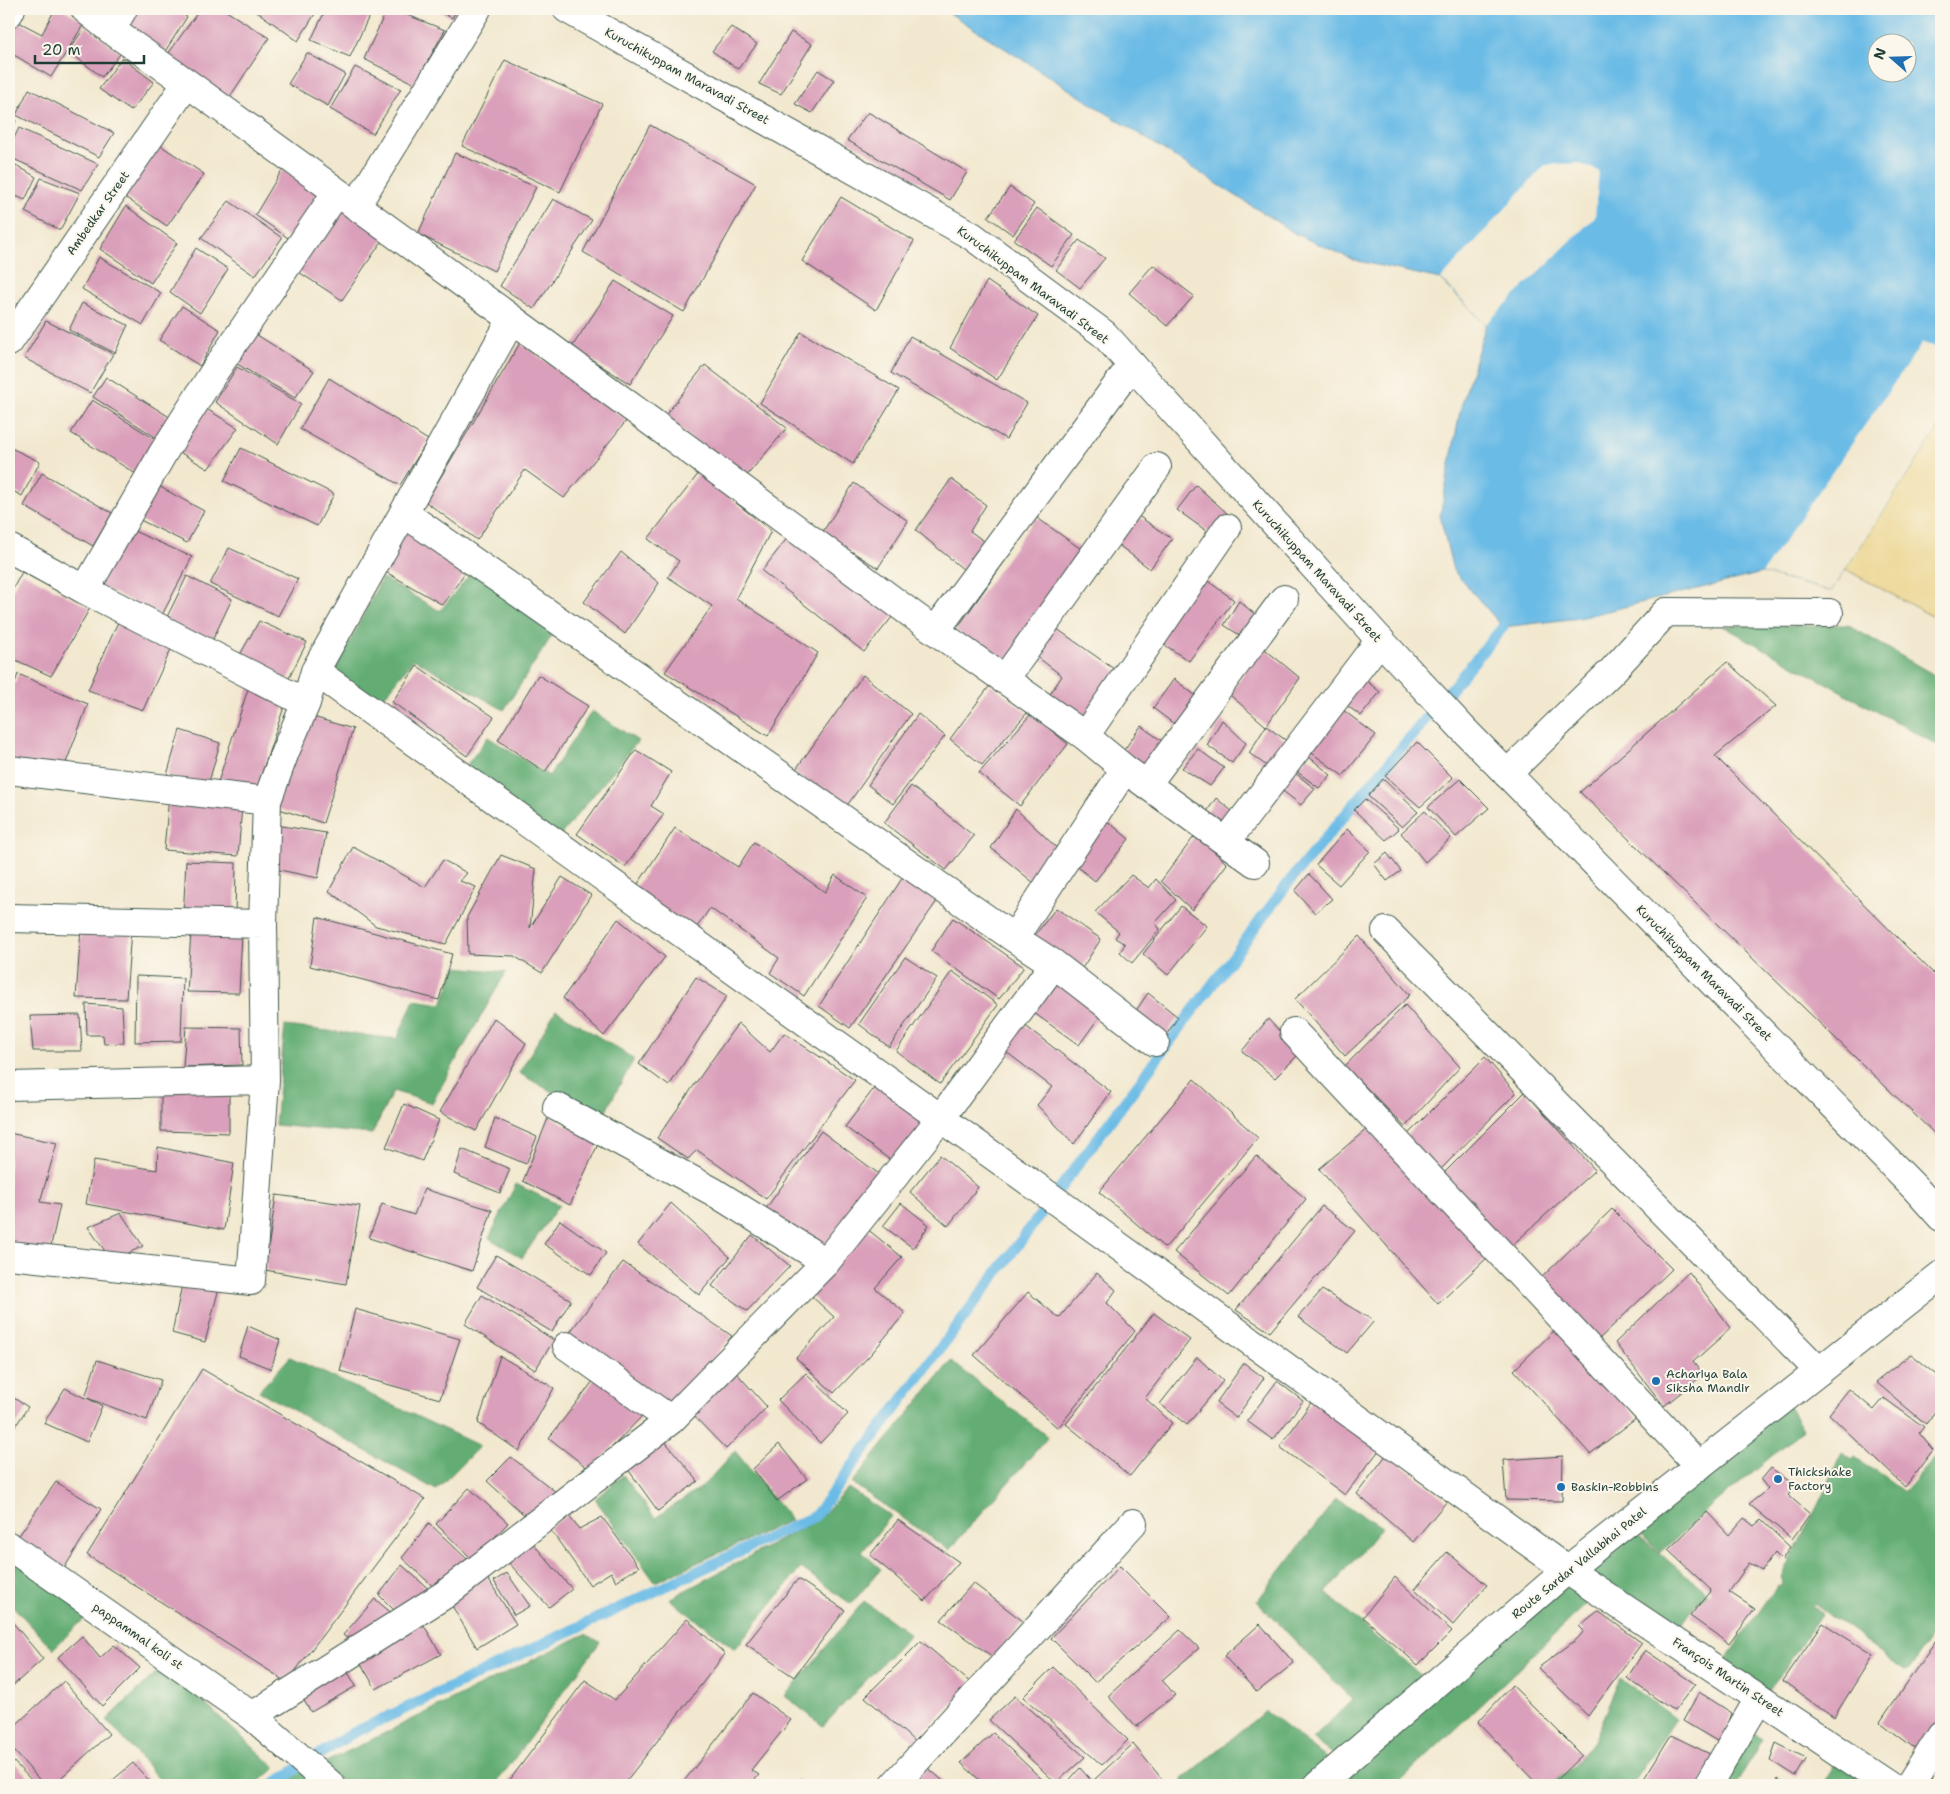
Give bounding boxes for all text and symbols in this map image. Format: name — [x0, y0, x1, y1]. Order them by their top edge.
street label: Kuruchikuppam Maravadi Street — [602, 24, 772, 128]
scale bar — [35, 32, 144, 64]
north arrow — [1868, 32, 1918, 82]
text: 20 m — [42, 40, 81, 60]
text: N — [1869, 45, 1890, 62]
street label: Ambedkar Street — [63, 168, 133, 258]
street label: Kuruchikuppam Maravadi Street — [954, 223, 1112, 347]
street label: Kuruchikuppam Maravadi Street — [1249, 497, 1385, 645]
street label: Kuruchikuppam Maravadi Street — [1633, 902, 1775, 1044]
place label: Achariya Bala Siksha Mandir — [1666, 1366, 1750, 1396]
marker: Achariya Bala Siksha Mandir — [1650, 1375, 1662, 1387]
place label: Thickshake Factory — [1788, 1464, 1852, 1494]
marker: Thickshake Factory — [1772, 1473, 1784, 1485]
place label: Baskin-Robbins — [1571, 1479, 1659, 1495]
marker: Baskin-Robbins — [1555, 1481, 1567, 1493]
street label: Route Sardar Vallabhai Patel — [1508, 1503, 1650, 1622]
street label: pappammal koli st — [90, 1599, 186, 1673]
street label: François Martin Street — [1669, 1634, 1787, 1720]

